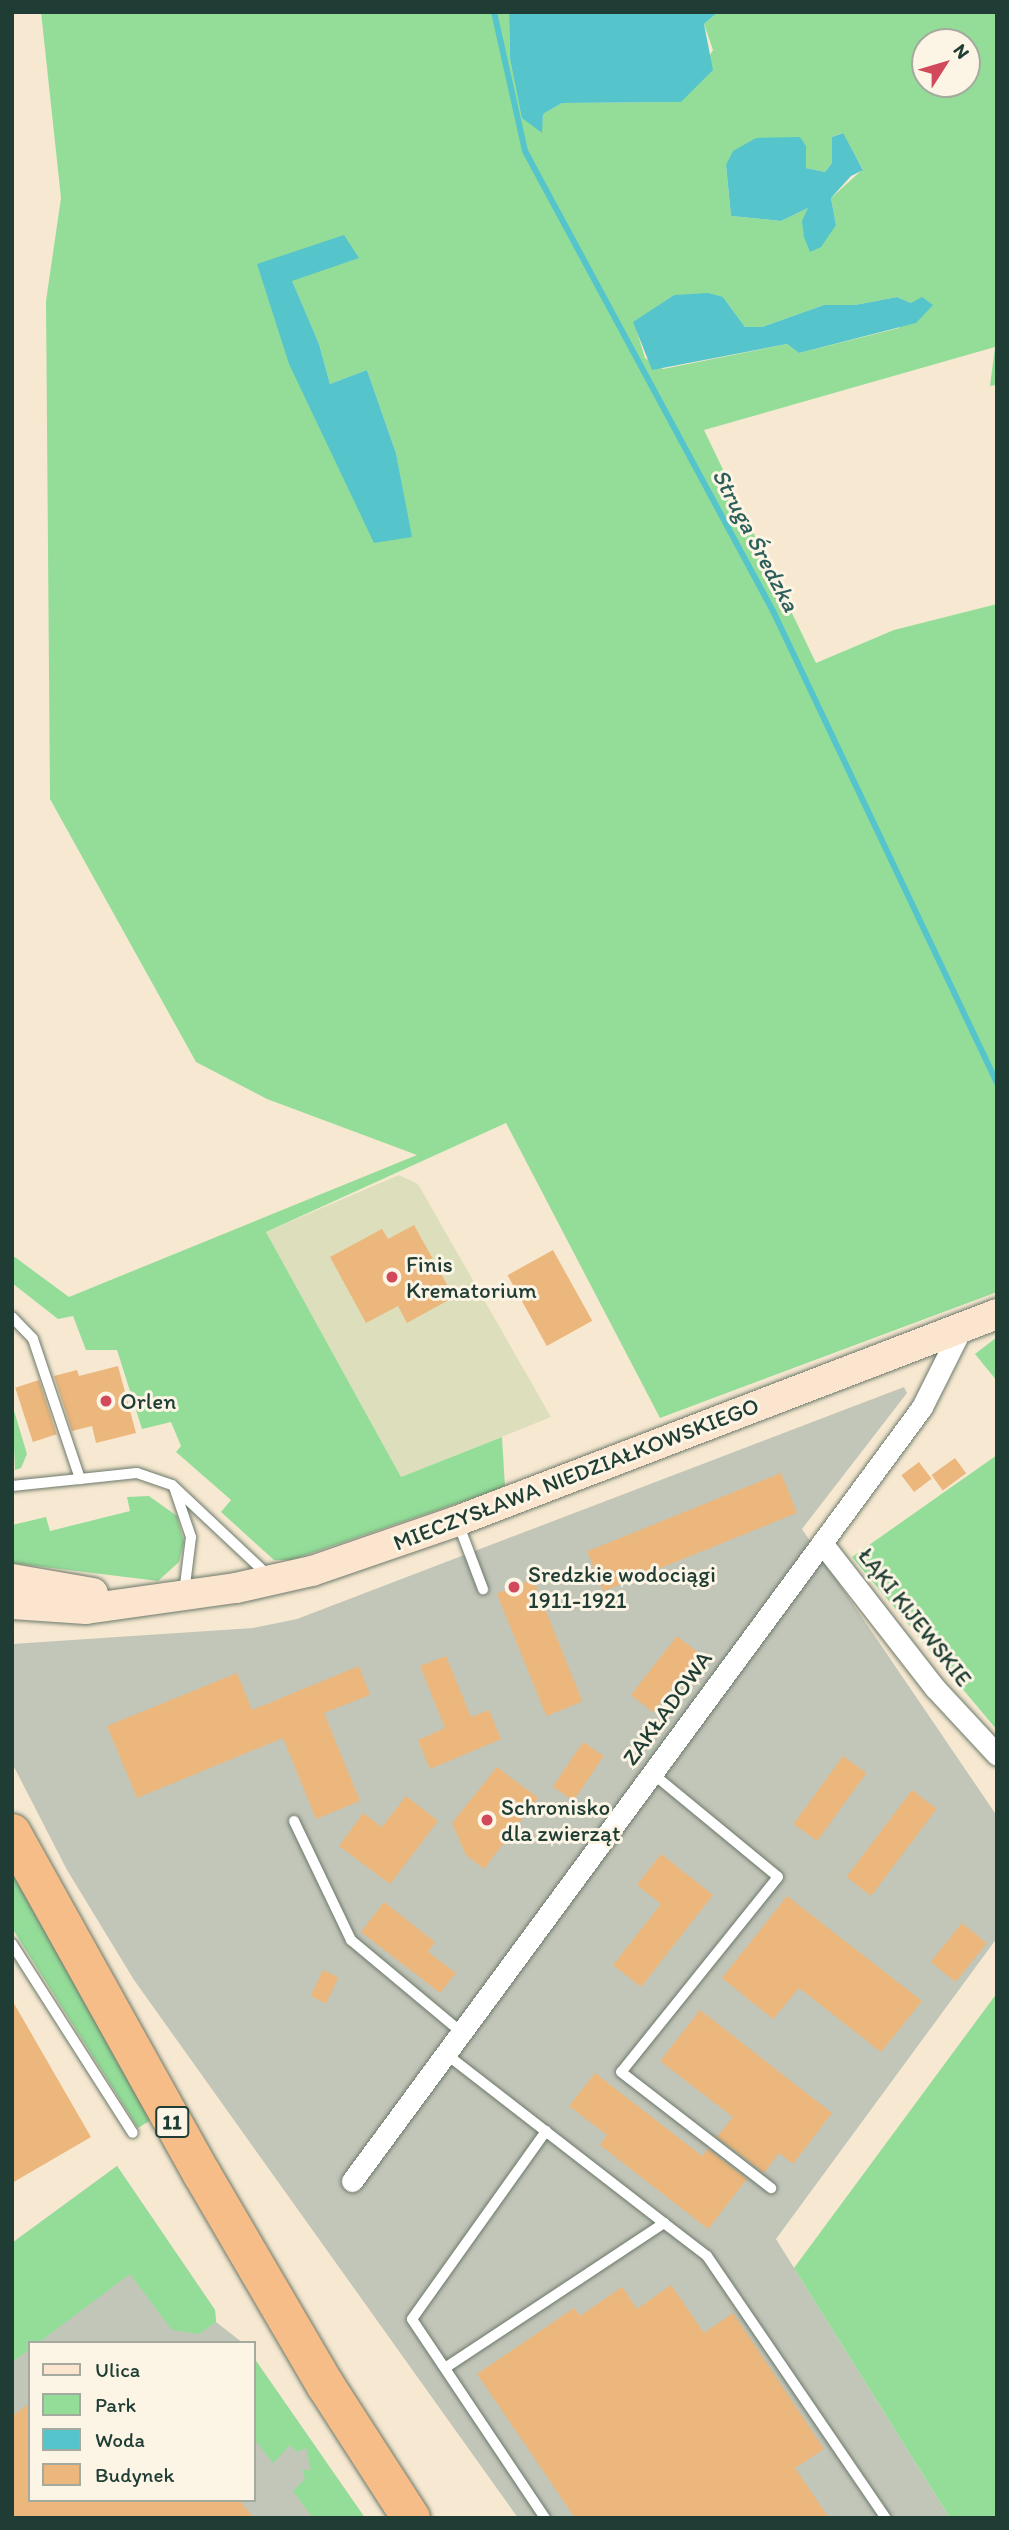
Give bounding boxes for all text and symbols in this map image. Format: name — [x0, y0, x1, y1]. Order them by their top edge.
north arrow — [911, 28, 981, 98]
text: N — [949, 39, 975, 63]
water label: Struga Średzka — [706, 464, 806, 616]
place label: Finis Krematorium — [406, 1250, 537, 1304]
marker: Finis Krematorium — [384, 1269, 400, 1285]
place label: Orlen — [120, 1387, 176, 1415]
street label: MIECZYSŁAWA NIEDZIAŁKOWSKIEGO — [388, 1391, 764, 1557]
marker: Orlen — [98, 1393, 114, 1409]
street label: ŁĄKI KIJEWSKIE — [852, 1541, 978, 1693]
place label: Sredzkie wodociągi 1911-1921 — [528, 1560, 716, 1614]
marker: Sredzkie wodociągi 1911-1921 — [506, 1579, 522, 1595]
street label: ZAKŁADOWA — [616, 1645, 718, 1771]
place label: Schronisko dla zwierząt — [501, 1793, 621, 1847]
marker: Schronisko dla zwierząt — [479, 1812, 495, 1828]
road number: 11 — [154, 2104, 190, 2140]
legend — [28, 2341, 256, 2502]
text: Ulica — [95, 2357, 140, 2382]
text: Park — [95, 2392, 136, 2417]
text: Woda — [95, 2427, 145, 2452]
text: Budynek — [95, 2462, 174, 2487]

